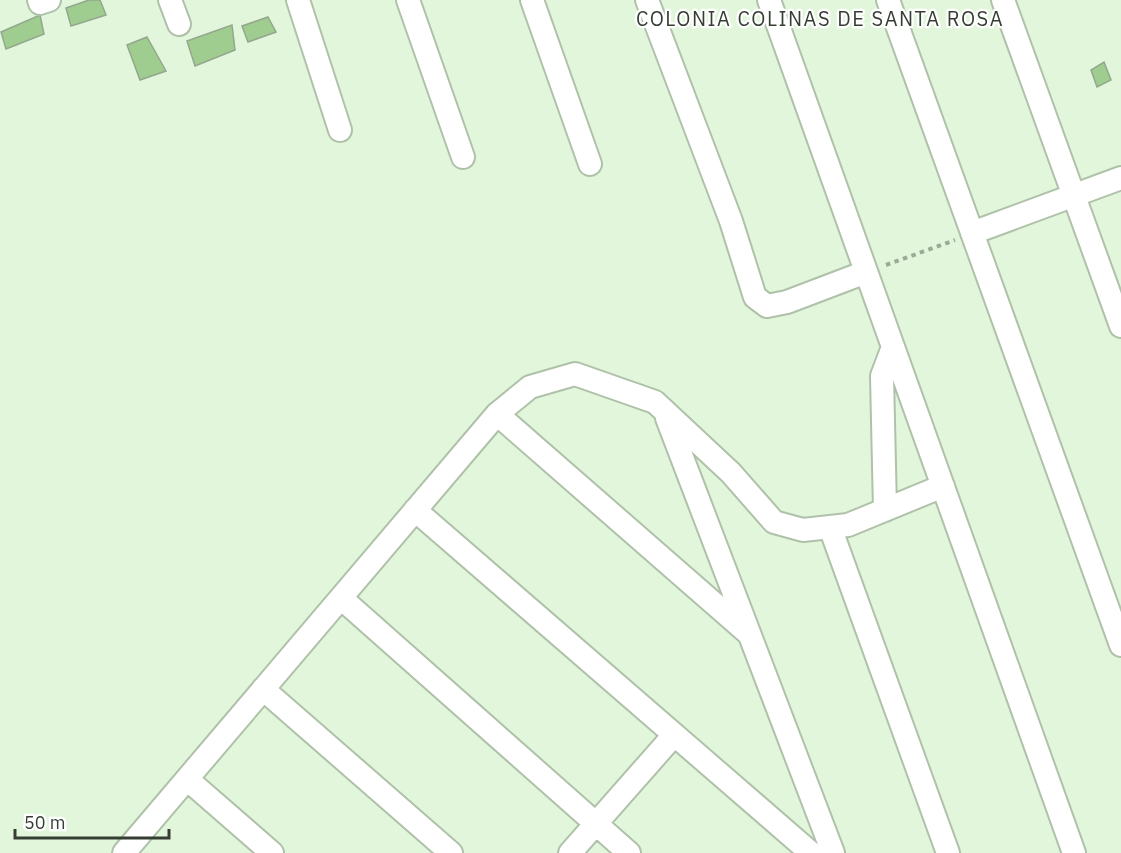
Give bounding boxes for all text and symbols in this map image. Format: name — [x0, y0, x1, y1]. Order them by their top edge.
district label: COLONIA COLINAS DE SANTA ROSA — [636, 5, 1004, 32]
scale bar — [15, 802, 170, 840]
text: 50 m — [24, 811, 66, 834]

